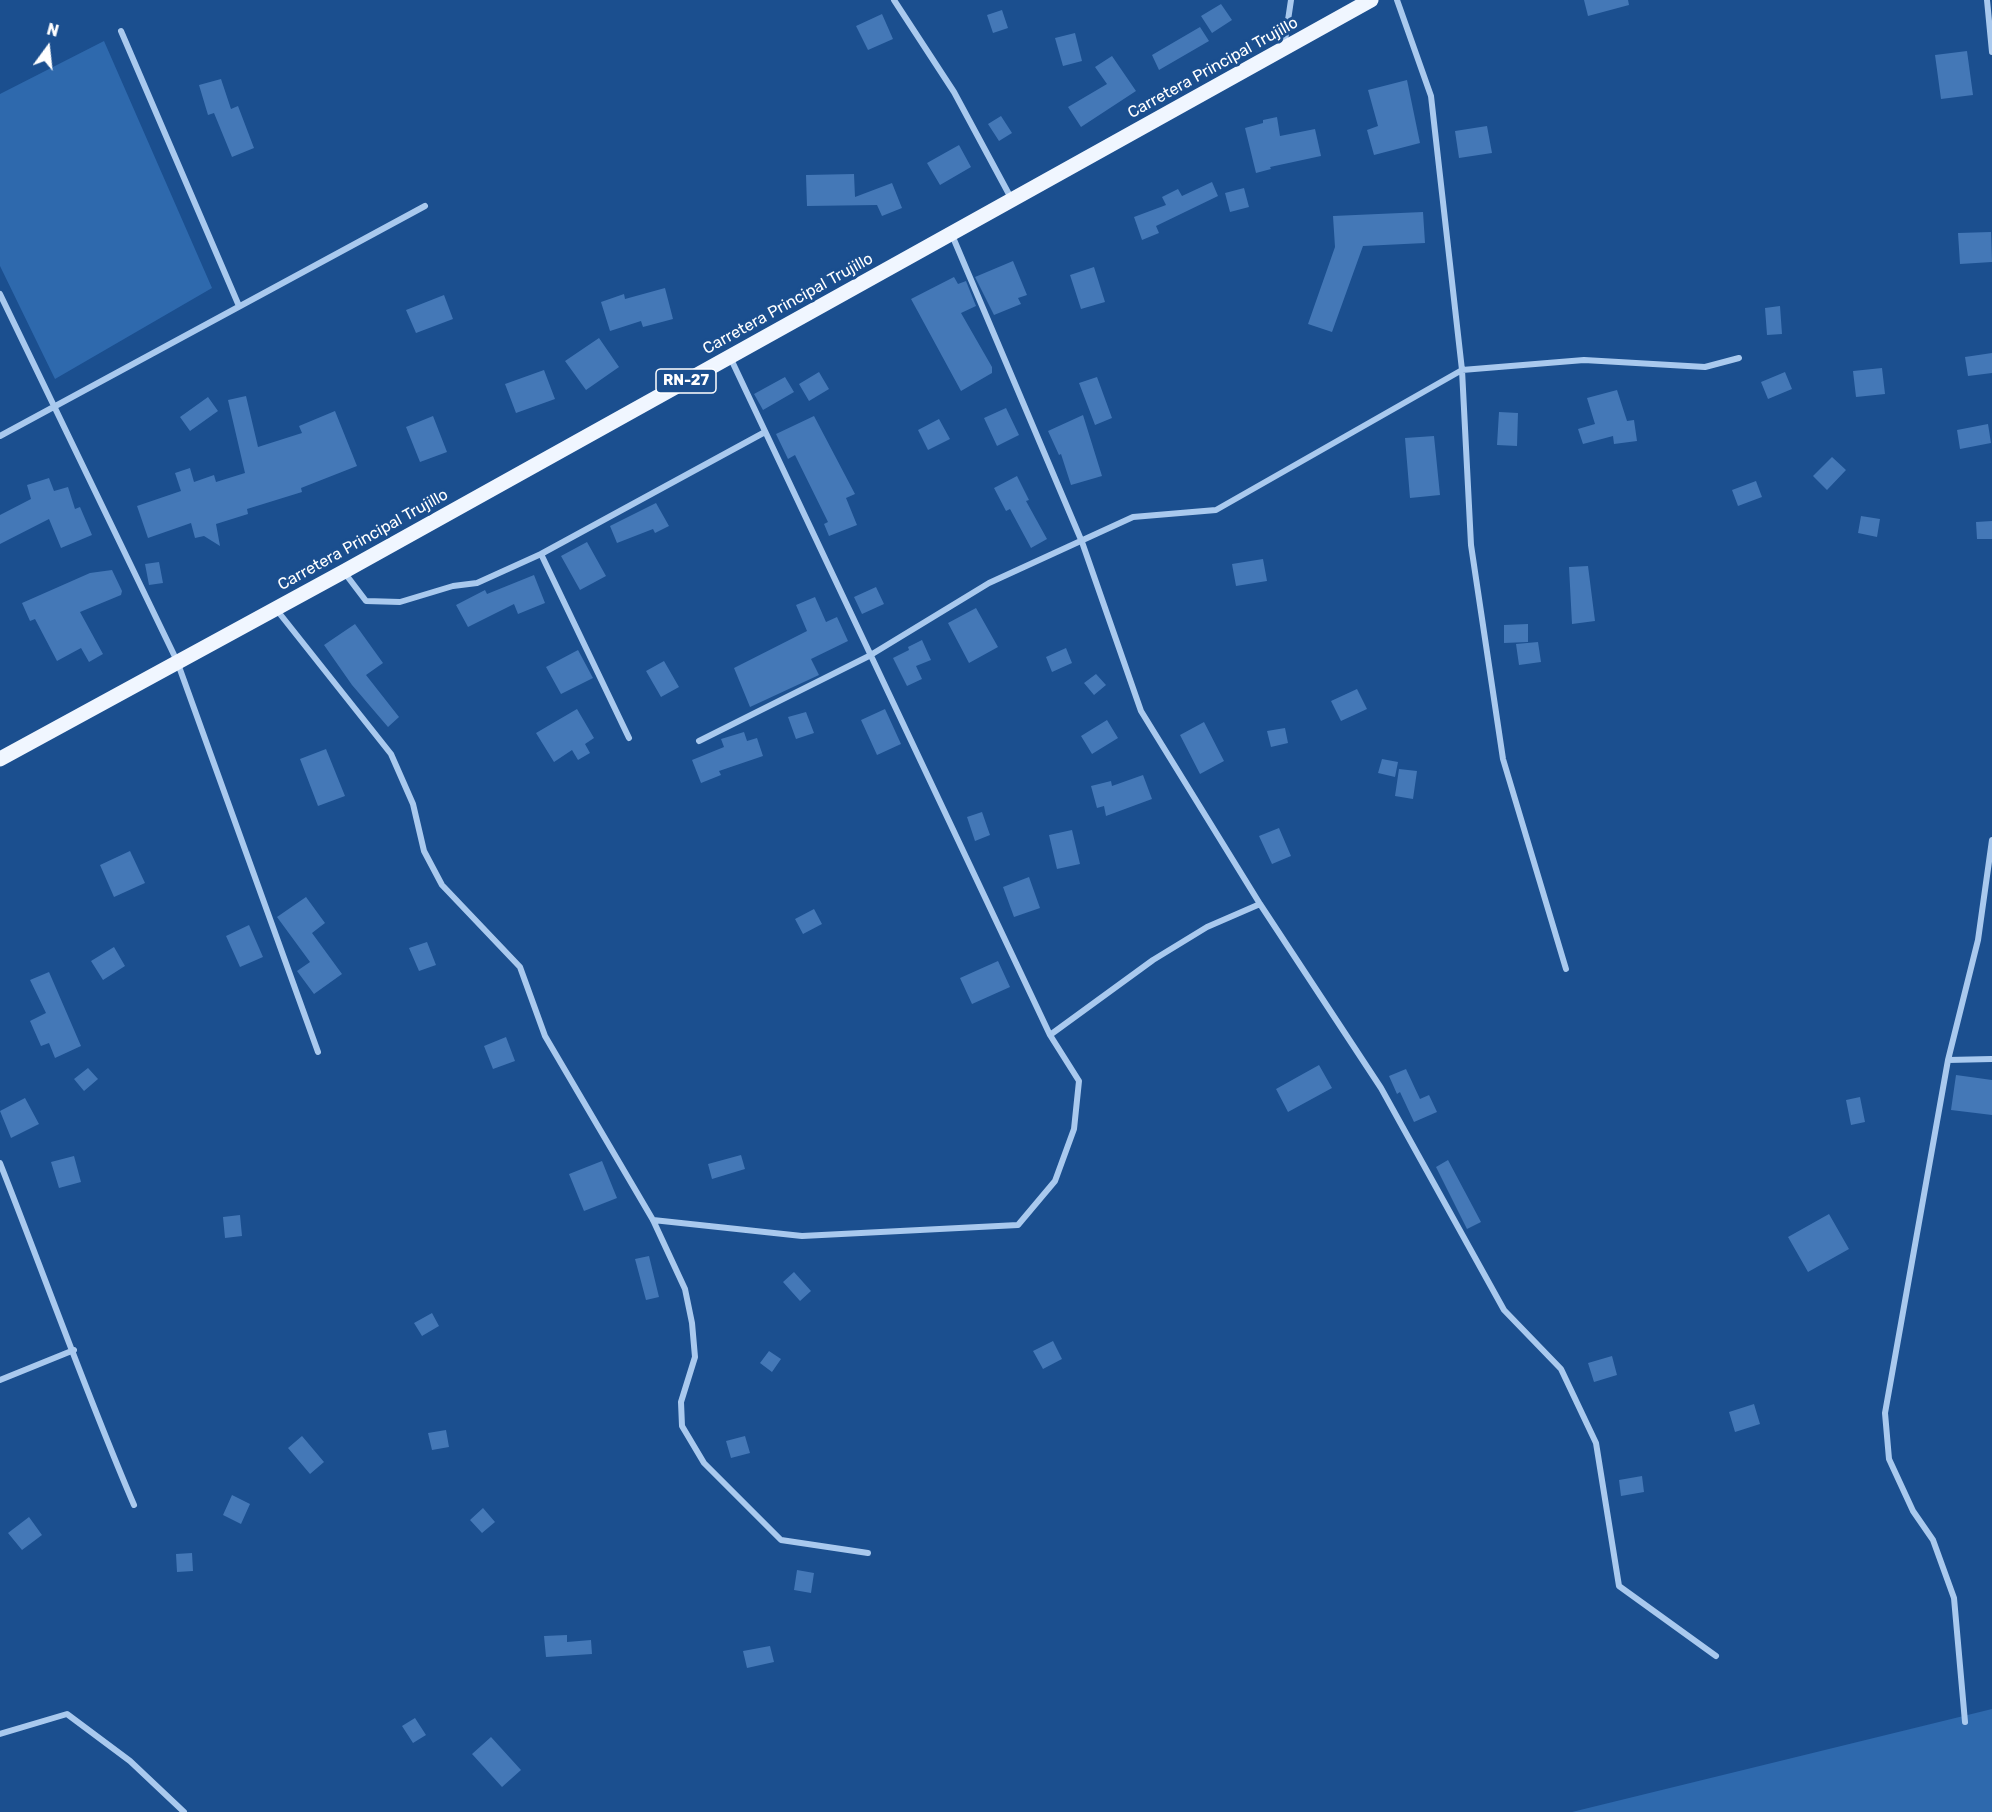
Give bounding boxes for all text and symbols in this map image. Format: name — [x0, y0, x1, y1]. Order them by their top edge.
street label: Carretera Principal Trujillo — [1124, 13, 1302, 123]
north arrow — [18, 18, 78, 78]
text: N — [45, 19, 61, 41]
street label: Carretera Principal Trujillo — [699, 249, 877, 359]
road number: RN-27 — [656, 369, 716, 393]
street label: Carretera Principal Trujillo — [274, 485, 452, 595]

